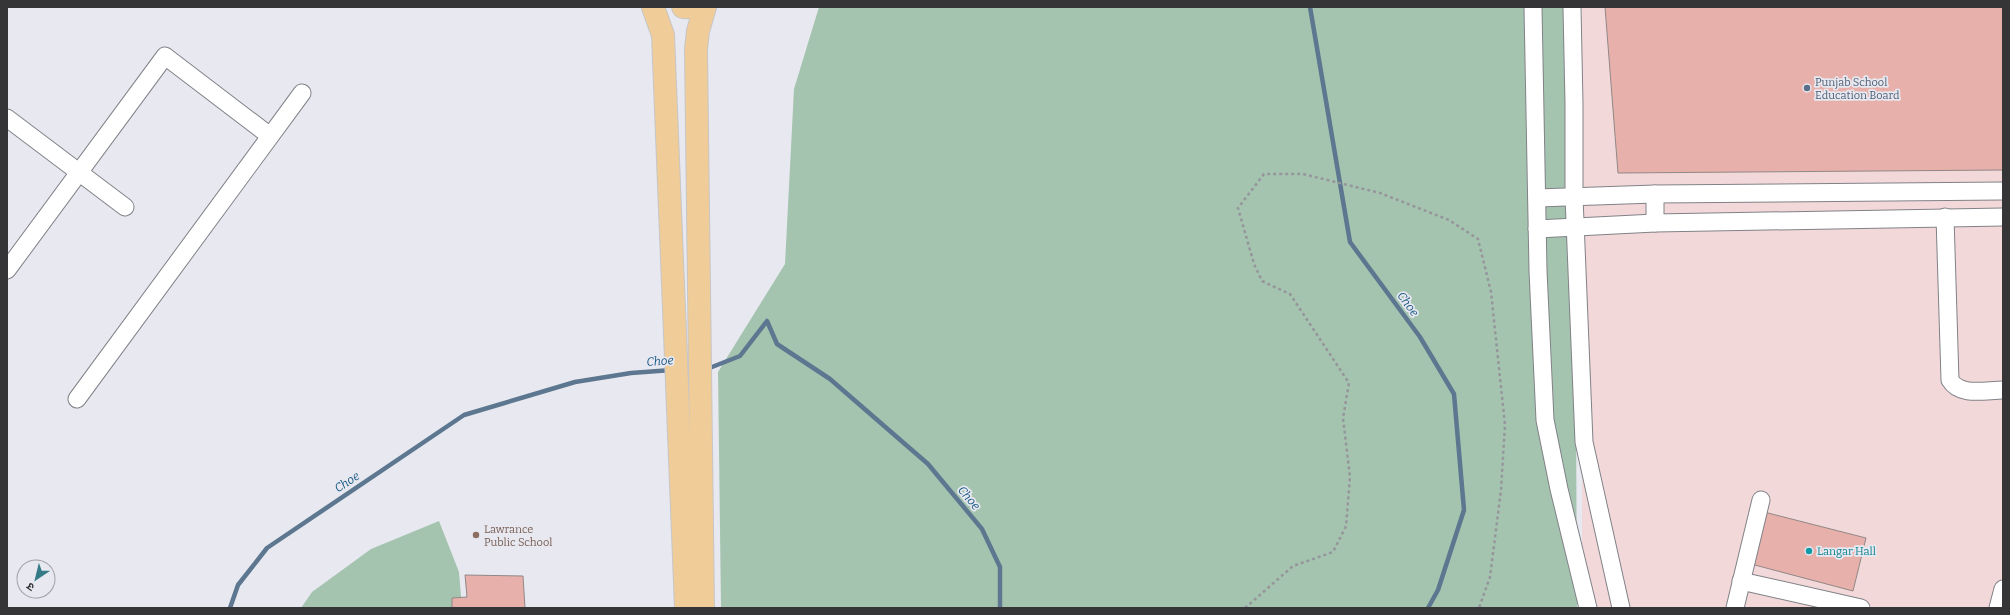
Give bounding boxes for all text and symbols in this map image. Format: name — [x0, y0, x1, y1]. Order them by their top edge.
place label: Punjab School Education Board — [1815, 76, 1900, 102]
marker: Punjab School Education Board — [1802, 83, 1812, 93]
water label: Choe — [1394, 289, 1422, 319]
water label: Choe — [646, 353, 674, 369]
water label: Choe — [332, 469, 362, 495]
water label: Choe — [955, 483, 983, 513]
place label: Lawrance Public School — [484, 523, 552, 549]
marker: Lawrance Public School — [471, 530, 481, 540]
place label: Langar Hall — [1817, 545, 1876, 558]
marker: Langar Hall — [1804, 546, 1814, 556]
north arrow — [16, 559, 56, 599]
text: उ — [24, 579, 37, 594]

